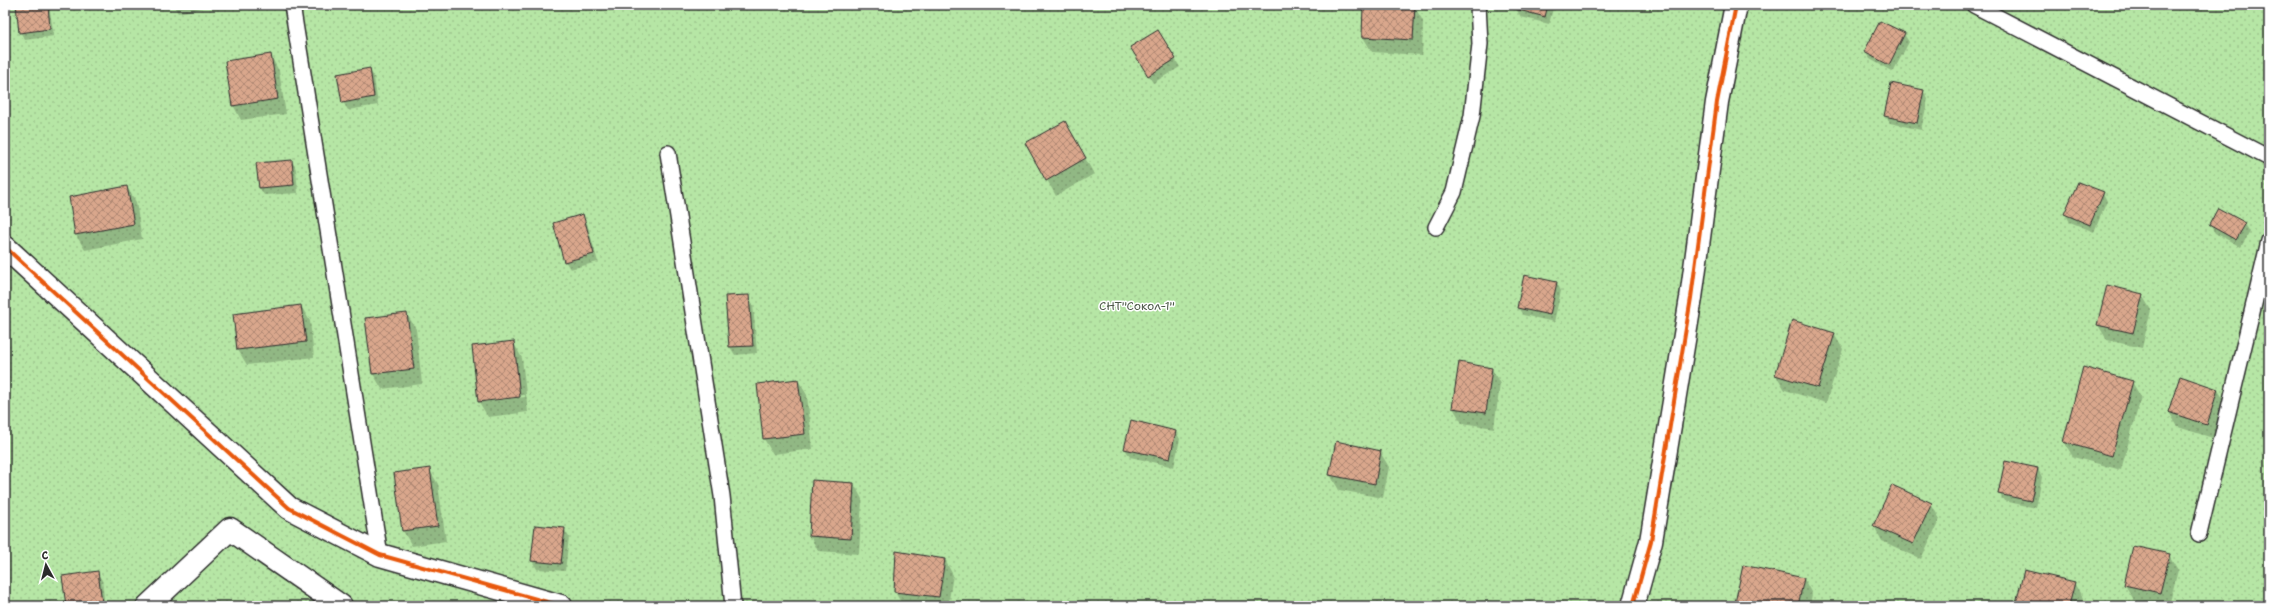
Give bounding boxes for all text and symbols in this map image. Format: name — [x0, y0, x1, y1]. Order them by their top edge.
park label: СНТ"Сокол-1" — [1099, 298, 1175, 314]
north arrow — [26, 545, 66, 585]
text: С — [41, 548, 49, 563]

